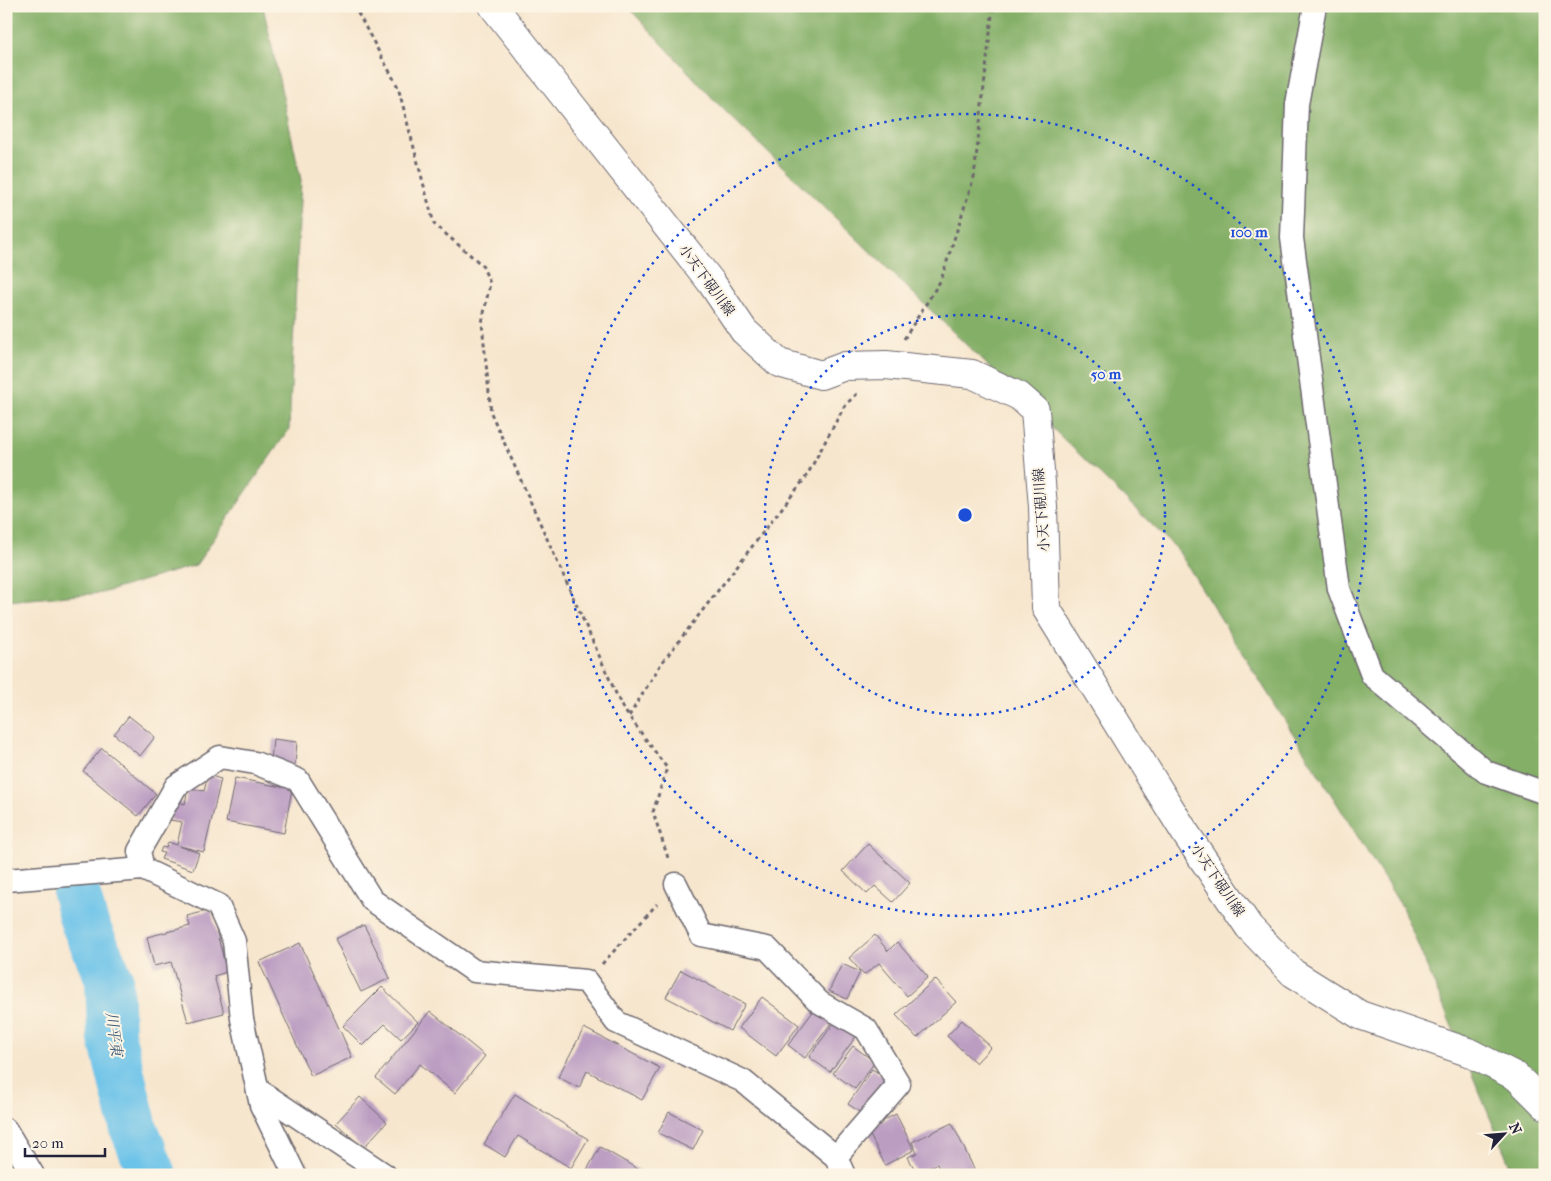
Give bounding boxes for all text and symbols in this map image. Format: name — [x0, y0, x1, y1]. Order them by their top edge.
text: 100 m — [1230, 223, 1268, 241]
street label: 小天下硯川線 — [675, 241, 738, 319]
text: 50 m — [1091, 365, 1122, 383]
street label: 小天下硯川線 — [1030, 467, 1053, 552]
centre of rings — [956, 506, 974, 524]
street label: 小天下硯川線 — [1187, 841, 1248, 920]
water label: 川平東 — [102, 1010, 126, 1060]
north arrow — [1478, 1108, 1528, 1158]
text: N — [1505, 1120, 1525, 1137]
scale bar — [25, 1126, 105, 1158]
text: 20 m — [32, 1134, 64, 1152]

